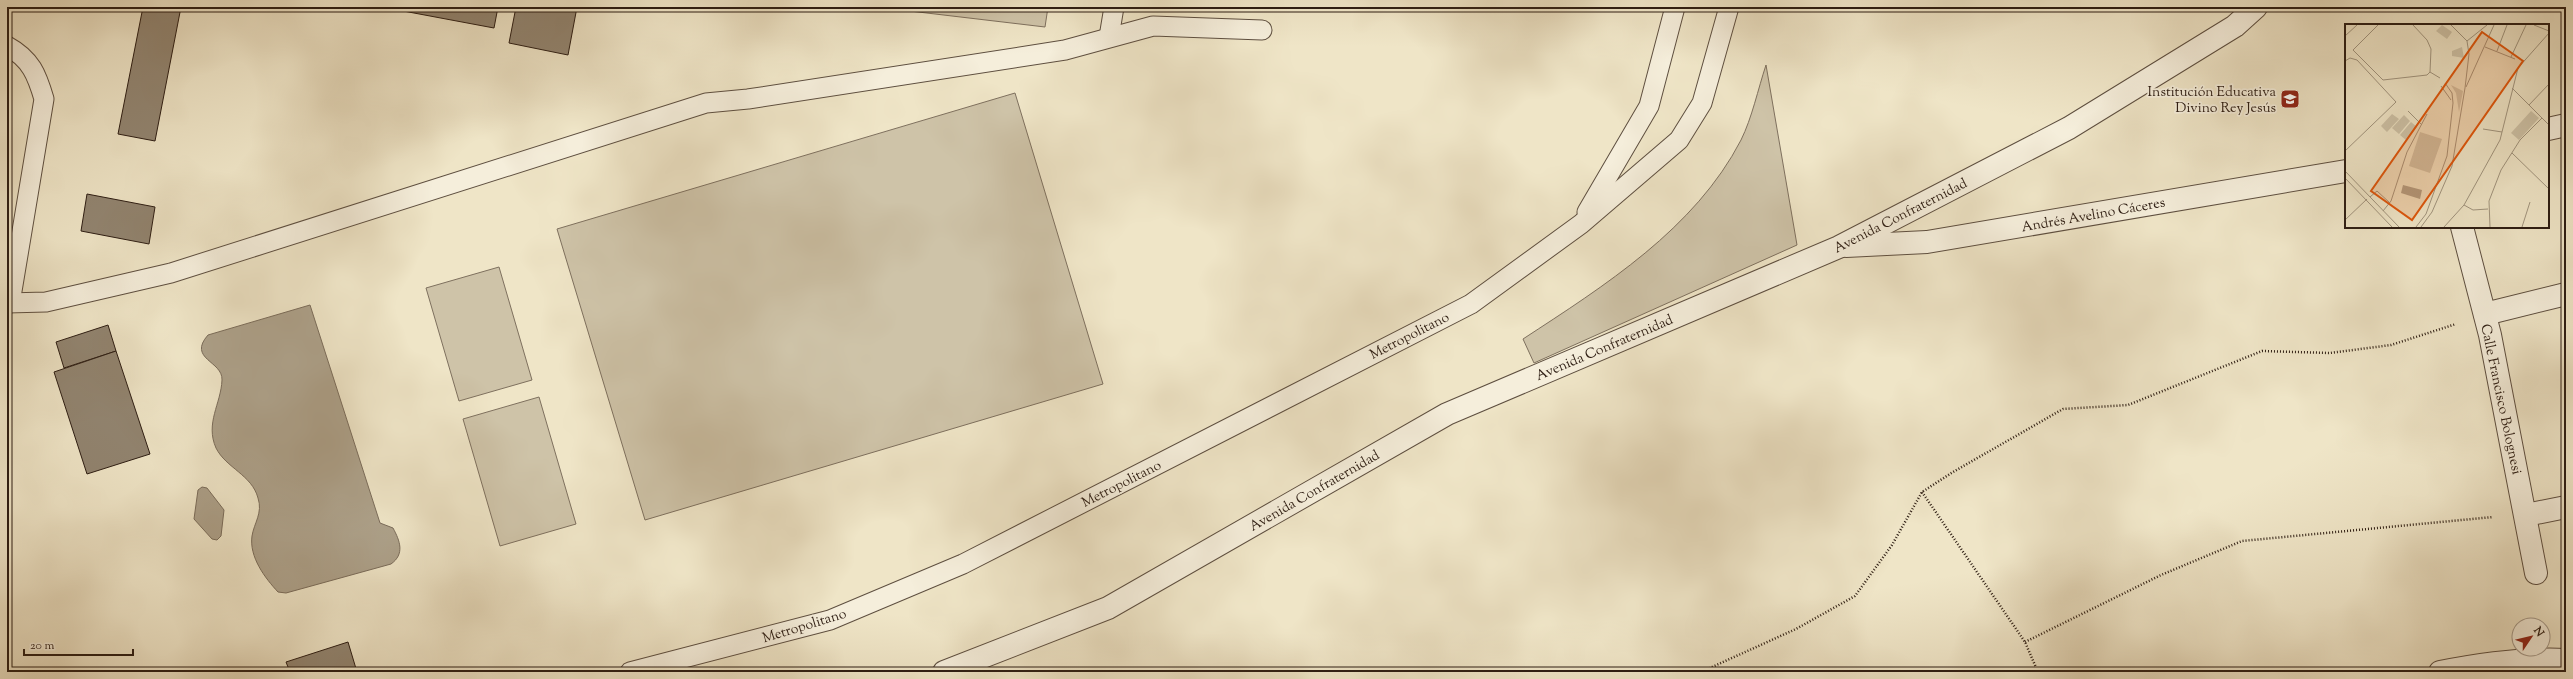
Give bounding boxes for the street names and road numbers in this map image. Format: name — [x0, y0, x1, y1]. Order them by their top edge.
street label: Avenida Confraternidad — [1831, 174, 1971, 259]
street label: Andrés Avelino Cáceres — [2020, 193, 2167, 238]
street label: Metropolitano — [1367, 308, 1453, 365]
street label: Avenida Confraternidad — [1533, 311, 1677, 387]
street label: Calle Francisco Bolognesi — [2474, 322, 2526, 477]
street label: Avenida Confraternidad — [1246, 446, 1384, 537]
street label: Metropolitano — [1079, 456, 1165, 513]
street label: Metropolitano — [760, 605, 849, 649]

